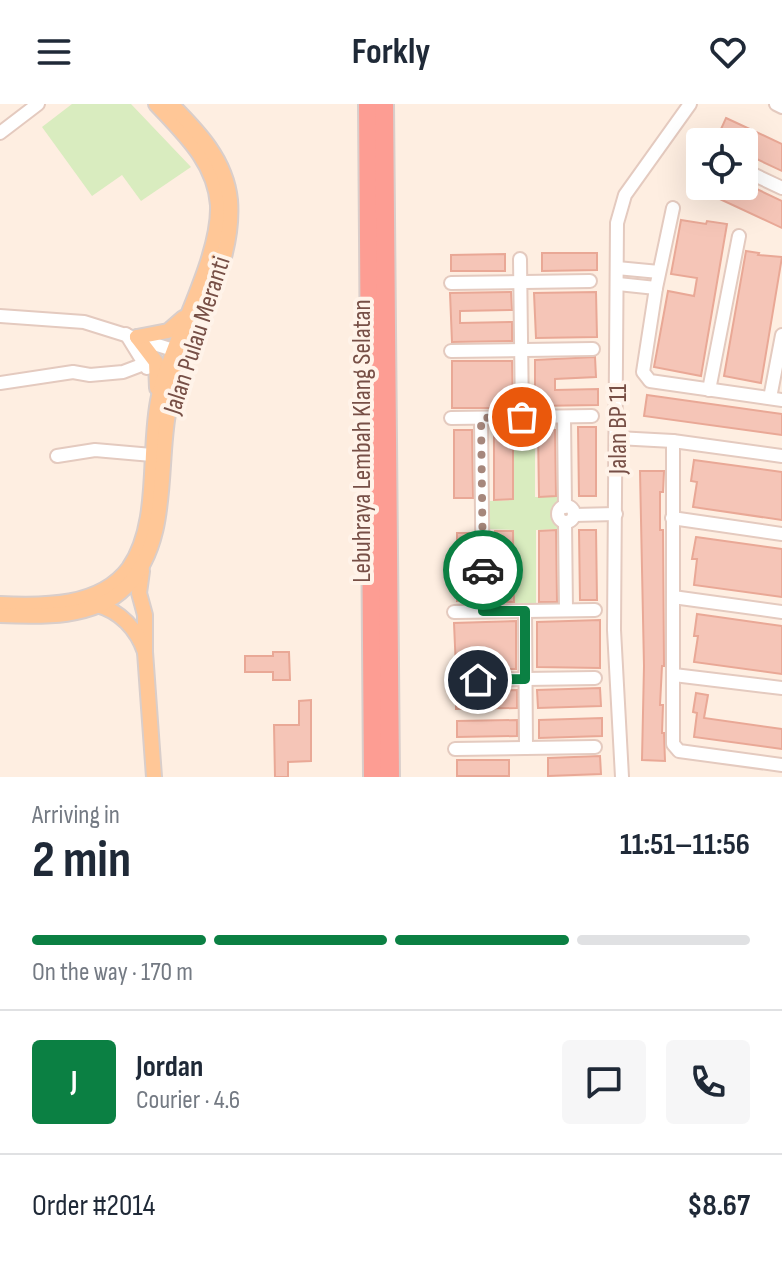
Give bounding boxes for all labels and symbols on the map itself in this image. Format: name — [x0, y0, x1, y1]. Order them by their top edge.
street label: Jalan Pulau Meranti — [157, 253, 238, 419]
street label: Lebuhraya Lembah Klang Selatan — [347, 299, 378, 583]
pin — [488, 383, 556, 451]
street label: Jalan BP 11 — [603, 384, 634, 475]
courier — [443, 530, 523, 610]
pin — [444, 646, 512, 714]

